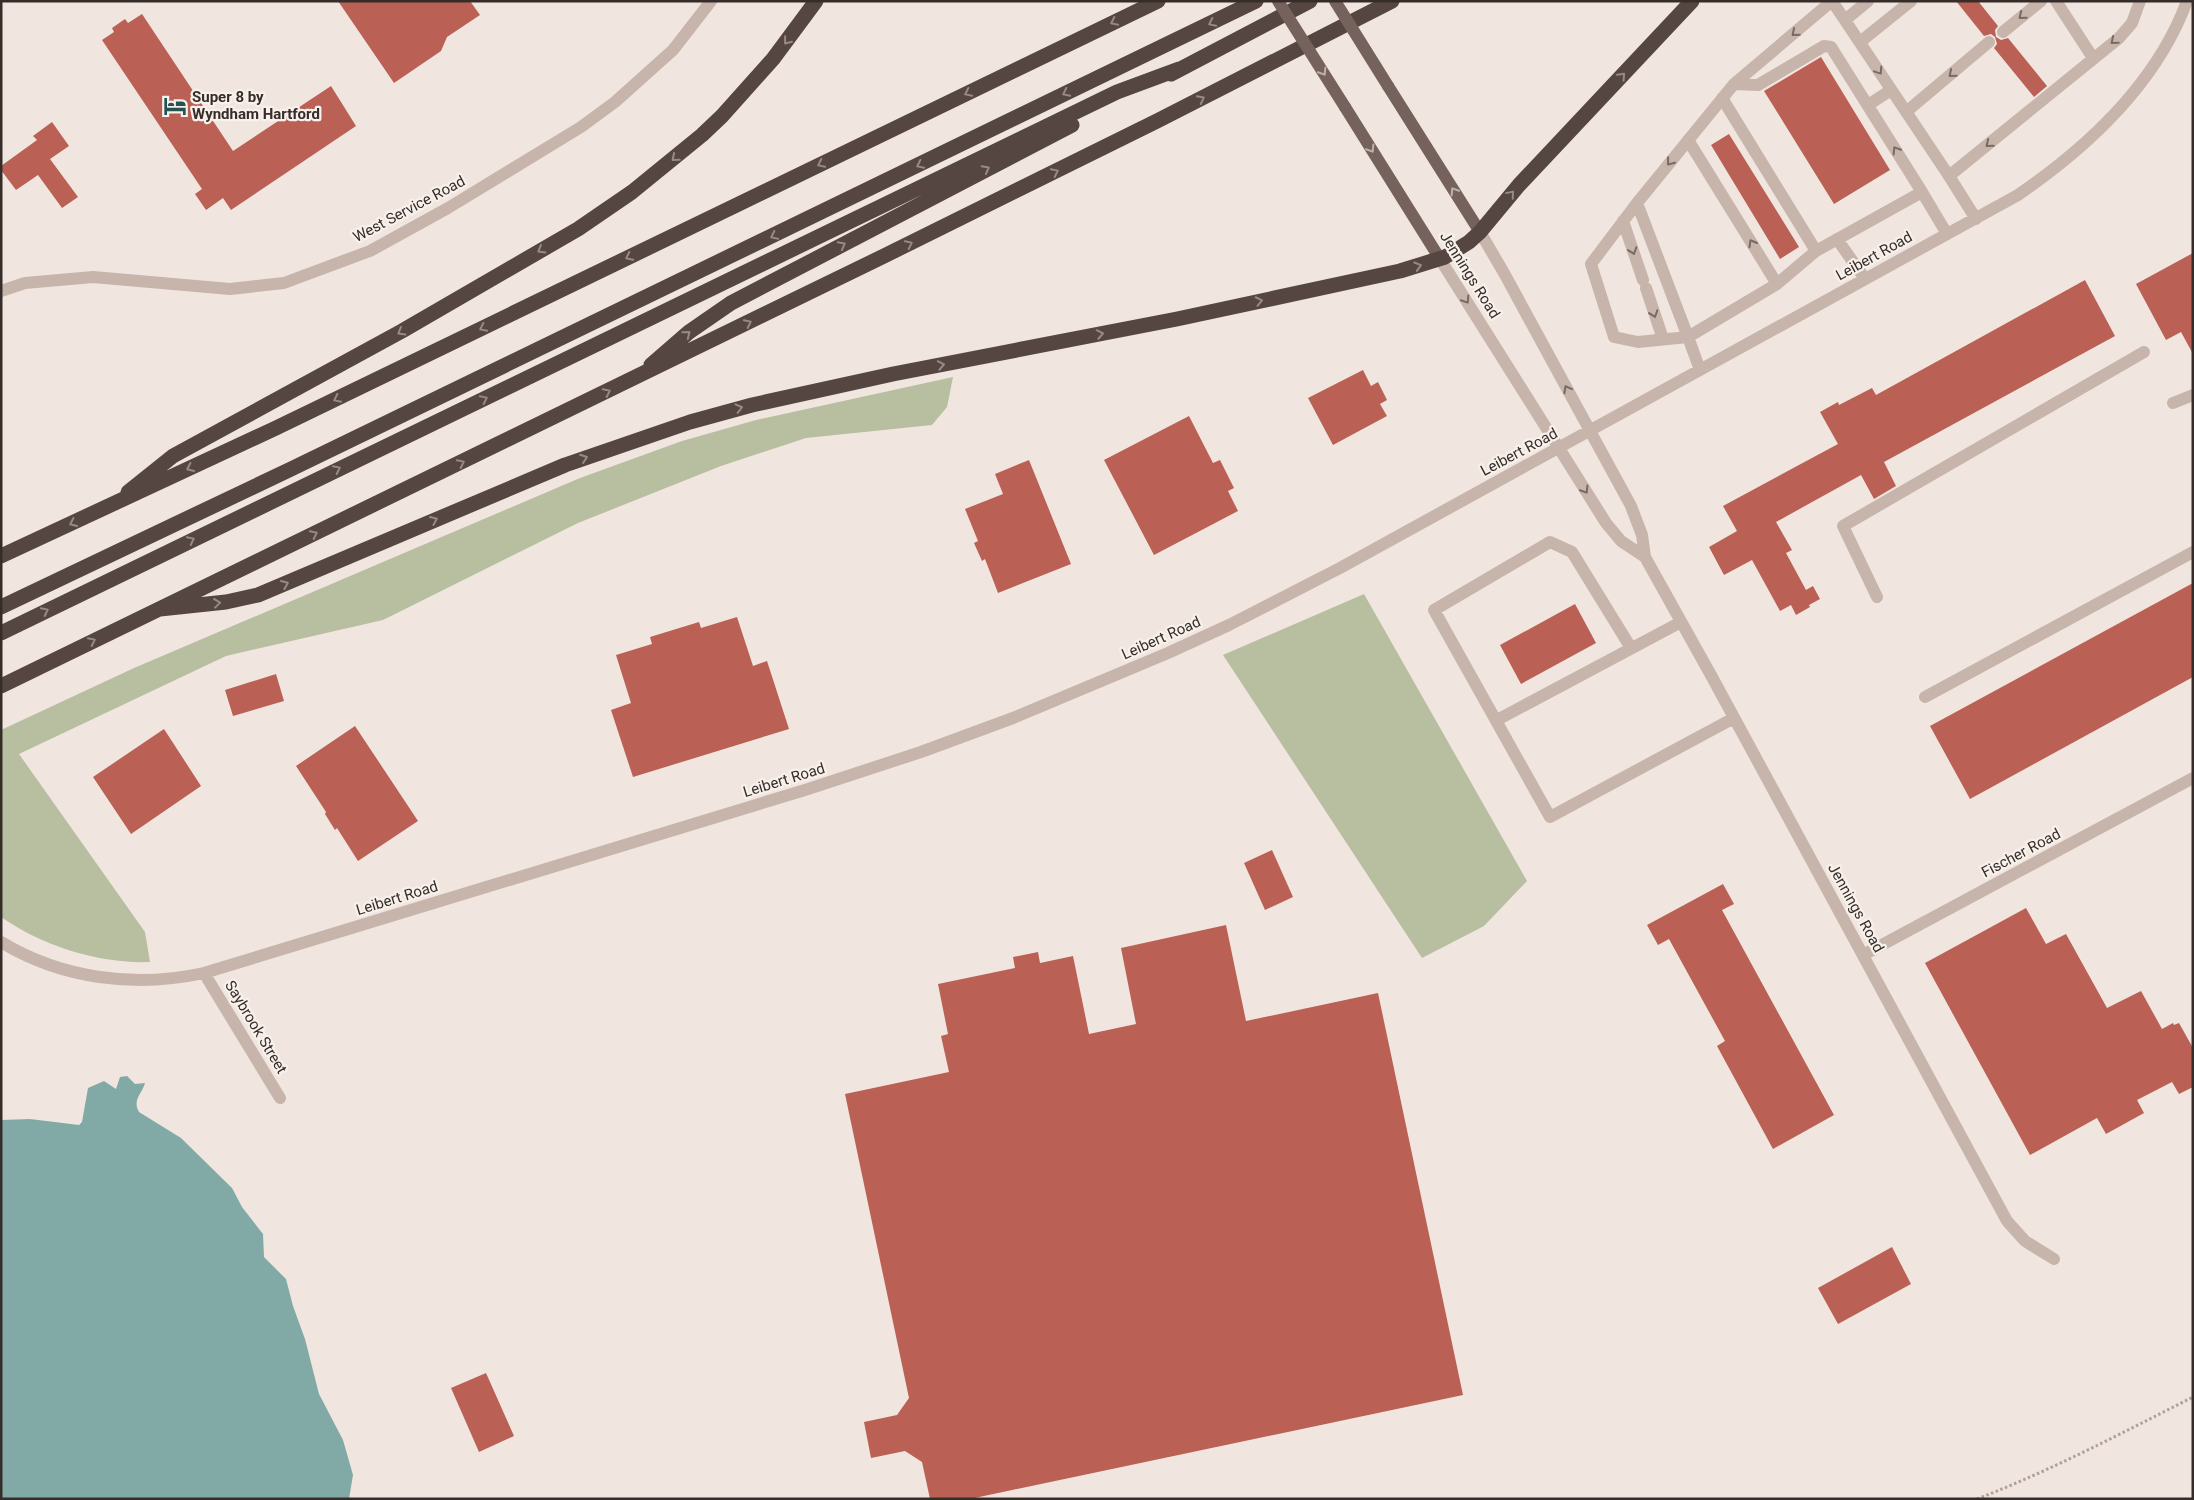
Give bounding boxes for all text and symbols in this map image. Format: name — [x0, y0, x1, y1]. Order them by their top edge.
one-way arrow — [2019, 11, 2028, 19]
one-way arrow — [1110, 16, 1119, 27]
one-way arrow — [1208, 16, 1217, 27]
one-way arrow — [1791, 27, 1800, 36]
one-way arrow — [784, 35, 793, 44]
one-way arrow — [2111, 36, 2120, 45]
one-way arrow — [1872, 65, 1882, 74]
one-way arrow — [1316, 67, 1326, 76]
one-way arrow — [1949, 68, 1958, 76]
one-way arrow — [1616, 72, 1625, 81]
one-way arrow — [964, 87, 973, 97]
one-way arrow — [1062, 87, 1071, 97]
place label: Super 8 by Wyndham Hartford — [192, 88, 320, 123]
hotel icon: Super 8 by Wyndham Hartford — [162, 93, 188, 119]
one-way arrow — [1196, 95, 1205, 105]
one-way arrow — [1985, 138, 1994, 147]
one-way arrow — [1364, 143, 1374, 152]
one-way arrow — [1893, 147, 1902, 156]
one-way arrow — [672, 152, 681, 160]
one-way arrow — [1667, 156, 1676, 165]
one-way arrow — [817, 158, 826, 168]
one-way arrow — [916, 159, 925, 169]
one-way arrow — [981, 165, 990, 175]
one-way arrow — [1050, 168, 1059, 178]
street label: West Service Road — [350, 172, 468, 246]
one-way arrow — [1451, 188, 1461, 197]
one-way arrow — [1505, 191, 1514, 200]
street label: Jennings Road — [1436, 228, 1504, 322]
street label: Leibert Road — [1833, 228, 1915, 284]
one-way arrow — [770, 229, 779, 239]
one-way arrow — [1748, 239, 1758, 248]
one-way arrow — [904, 240, 913, 250]
one-way arrow — [837, 241, 846, 251]
one-way arrow — [538, 243, 547, 253]
one-way arrow — [1627, 246, 1637, 255]
one-way arrow — [626, 251, 635, 261]
one-way arrow — [1413, 262, 1422, 272]
one-way arrow — [1460, 294, 1470, 303]
one-way arrow — [1255, 297, 1264, 307]
one-way arrow — [1649, 309, 1659, 317]
one-way arrow — [742, 319, 751, 329]
one-way arrow — [479, 322, 488, 332]
one-way arrow — [398, 325, 407, 335]
one-way arrow — [1096, 329, 1105, 339]
one-way arrow — [681, 331, 690, 340]
one-way arrow — [936, 360, 945, 370]
one-way arrow — [1563, 385, 1573, 394]
one-way arrow — [602, 388, 611, 398]
one-way arrow — [333, 392, 342, 403]
one-way arrow — [479, 394, 488, 405]
one-way arrow — [734, 404, 742, 414]
street label: Leibert Road — [1477, 424, 1561, 480]
one-way arrow — [579, 454, 588, 464]
one-way arrow — [456, 459, 465, 469]
one-way arrow — [186, 462, 195, 473]
one-way arrow — [332, 466, 341, 476]
one-way arrow — [1579, 484, 1589, 493]
one-way arrow — [429, 516, 438, 527]
one-way arrow — [69, 517, 78, 527]
one-way arrow — [309, 530, 318, 540]
one-way arrow — [186, 536, 195, 546]
one-way arrow — [280, 580, 289, 591]
one-way arrow — [213, 598, 221, 609]
one-way arrow — [40, 607, 49, 617]
street label: Leibert Road — [1119, 613, 1203, 663]
one-way arrow — [87, 637, 96, 648]
street label: Leibert Road — [741, 759, 827, 801]
street label: Fischer Road — [1978, 825, 2064, 881]
street label: Jennings Road — [1824, 860, 1888, 956]
street label: Leibert Road — [354, 877, 440, 919]
street label: Saybrook Street — [221, 977, 291, 1077]

